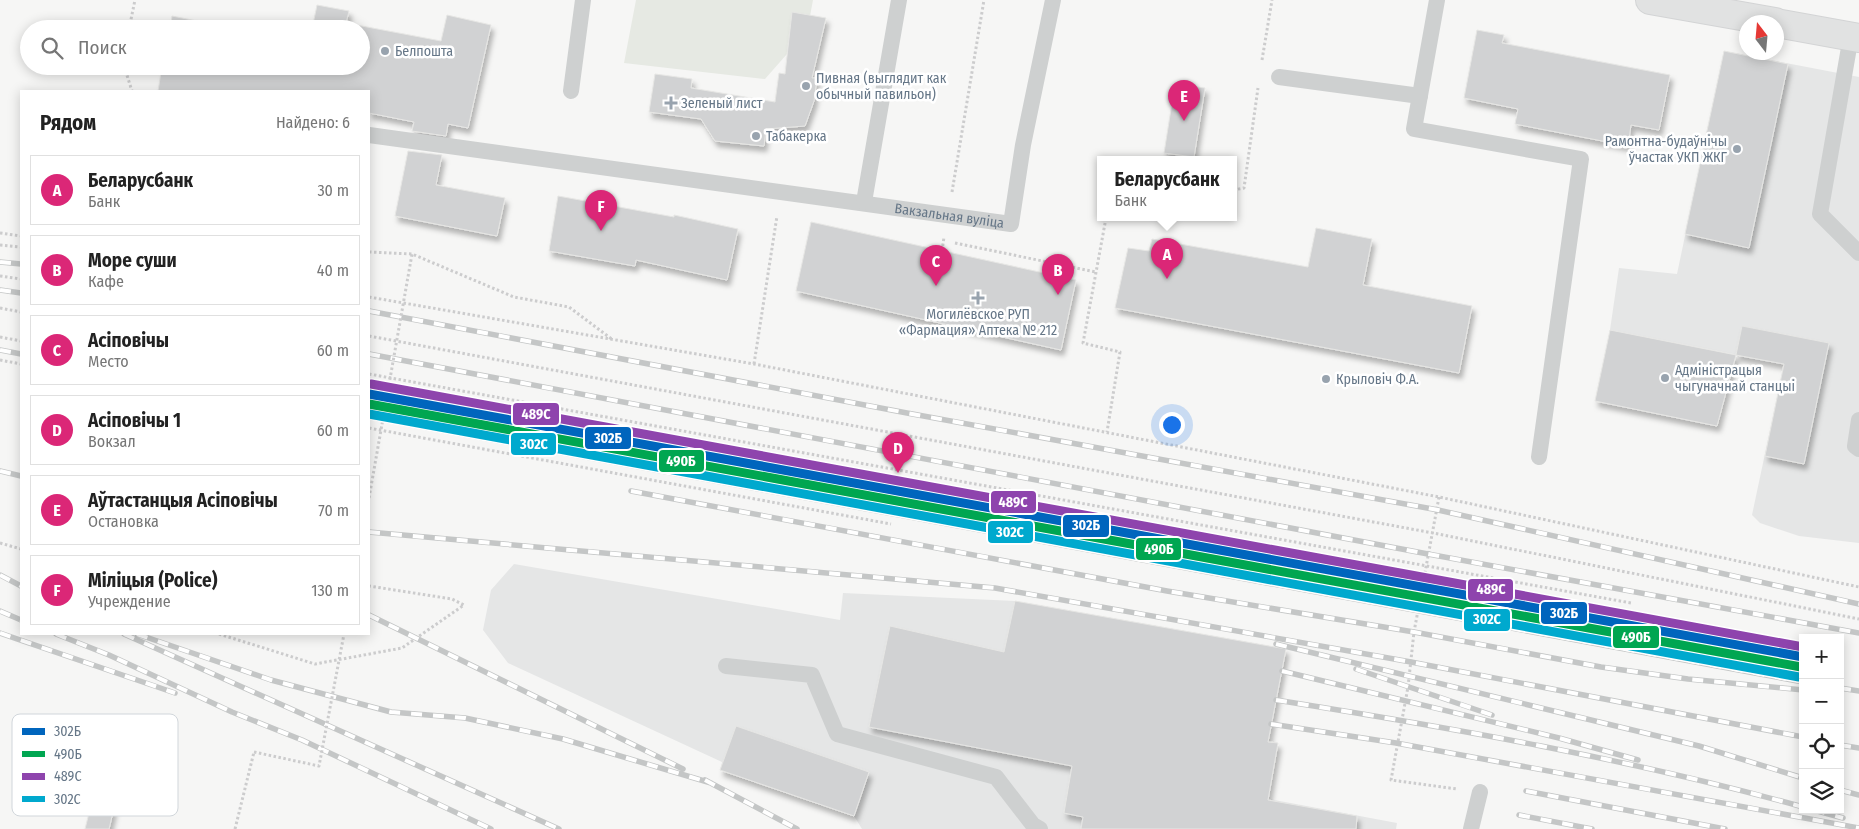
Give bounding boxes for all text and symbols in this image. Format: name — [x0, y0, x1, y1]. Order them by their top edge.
north arrow — [1739, 15, 1784, 60]
search box — [20, 20, 370, 75]
icon: search — [38, 34, 66, 62]
text: Поиск — [78, 36, 127, 59]
place label: Белпошта — [395, 43, 453, 60]
marker: Белпошта — [379, 45, 391, 57]
place label: Пивная (выглядит как обычный павильон) — [816, 70, 947, 103]
marker: Пивная (выглядит как обычный павильон) — [800, 80, 812, 92]
pin: E — [1168, 80, 1200, 121]
place label: Зеленый лист — [681, 95, 763, 112]
marker: Зеленый лист — [665, 97, 677, 109]
text: Рядом — [40, 110, 96, 136]
text: Найдено: 6 — [276, 113, 350, 132]
place label: Табакерка — [766, 128, 827, 145]
marker: Табакерка — [750, 130, 762, 142]
place label: Рамонтна-будаўнічы ўчастак УКП ЖКГ — [1605, 133, 1728, 166]
marker: Рамонтна-будаўнічы ўчастак УКП ЖКГ — [1731, 143, 1743, 155]
popup — [1097, 156, 1237, 221]
text: Беларусбанк — [1114, 168, 1220, 191]
text: Беларусбанк — [88, 169, 193, 192]
text: A — [53, 181, 61, 200]
text: 30 m — [317, 181, 349, 200]
pin: F — [585, 190, 617, 231]
text: Банк — [1114, 191, 1147, 210]
text: Банк — [88, 192, 120, 211]
street label: Вакзальная вуліца — [894, 199, 1005, 231]
pin: A — [1151, 238, 1183, 279]
pin: C — [920, 245, 952, 286]
text: Море суши — [88, 249, 177, 272]
pin: B — [1042, 254, 1074, 295]
text: B — [53, 261, 61, 280]
text: 40 m — [317, 261, 349, 280]
text: Кафе — [88, 272, 124, 291]
marker: Могилёвское РУП «Фармация» Аптека № 212 — [972, 292, 984, 304]
place label: Могилёвское РУП «Фармация» Аптека № 212 — [899, 306, 1057, 339]
text: Асіповічы — [88, 329, 169, 352]
text: C — [53, 341, 61, 360]
text: 60 m — [317, 341, 349, 360]
text: Место — [88, 352, 129, 371]
place label: Адміністрацыя чыгуначнай станцыі — [1675, 362, 1795, 395]
place label: Крыловіч Ф.А. — [1336, 371, 1419, 388]
marker: Адміністрацыя чыгуначнай станцыі — [1659, 372, 1671, 384]
marker: Крыловіч Ф.А. — [1320, 373, 1332, 385]
line badge: 489С — [512, 402, 560, 426]
text: 489С — [521, 406, 551, 423]
text: Асіповічы 1 — [88, 409, 181, 432]
your location — [1159, 412, 1185, 438]
text: D — [52, 421, 62, 440]
text: 60 m — [317, 421, 349, 440]
line badge: 302Б — [584, 426, 632, 450]
text: 302Б — [593, 430, 623, 447]
text: Вокзал — [88, 432, 136, 451]
line badge: 302С — [510, 432, 557, 456]
pin: D — [882, 432, 914, 473]
text: 302С — [519, 436, 549, 453]
line badge: 490Б — [658, 449, 705, 473]
text: 490Б — [666, 453, 696, 470]
text: Аўтастанцыя Асіповічы — [88, 489, 278, 512]
line badge: 489С — [990, 490, 1037, 514]
text: 489С — [998, 494, 1028, 511]
text: E — [53, 501, 61, 520]
text: 70 m — [318, 501, 349, 520]
text: Остановка — [88, 512, 159, 531]
line badge: 302Б — [1062, 514, 1110, 538]
text: 302Б — [1071, 517, 1101, 534]
line badge: 302С — [987, 520, 1034, 544]
text: 302С — [995, 524, 1025, 541]
line badge: 490Б — [1135, 537, 1182, 561]
text: 490Б — [1144, 541, 1174, 558]
text: Міліцыя (Police) — [88, 569, 217, 592]
line badge: 489С — [1467, 578, 1514, 602]
text: F — [53, 581, 61, 600]
text: 130 m — [311, 581, 349, 600]
text: 489С — [1476, 581, 1506, 598]
text: Учреждение — [88, 592, 171, 611]
line badge: 302Б — [1540, 601, 1588, 625]
text: 302Б — [1549, 605, 1579, 622]
line badge: 302С — [1463, 608, 1511, 632]
text: 302С — [1472, 611, 1502, 628]
line badge: 490Б — [1612, 625, 1660, 649]
text: 490Б — [1621, 629, 1651, 646]
map controls — [1799, 634, 1844, 814]
button: + — [1799, 634, 1844, 679]
button: − — [1799, 679, 1844, 724]
legend — [12, 714, 178, 816]
text: 302Б — [54, 723, 81, 740]
button: locate — [1799, 724, 1844, 769]
text: 490Б — [54, 746, 82, 763]
text: 489С — [54, 768, 82, 785]
button: layers — [1799, 769, 1844, 814]
text: 302С — [54, 791, 81, 808]

